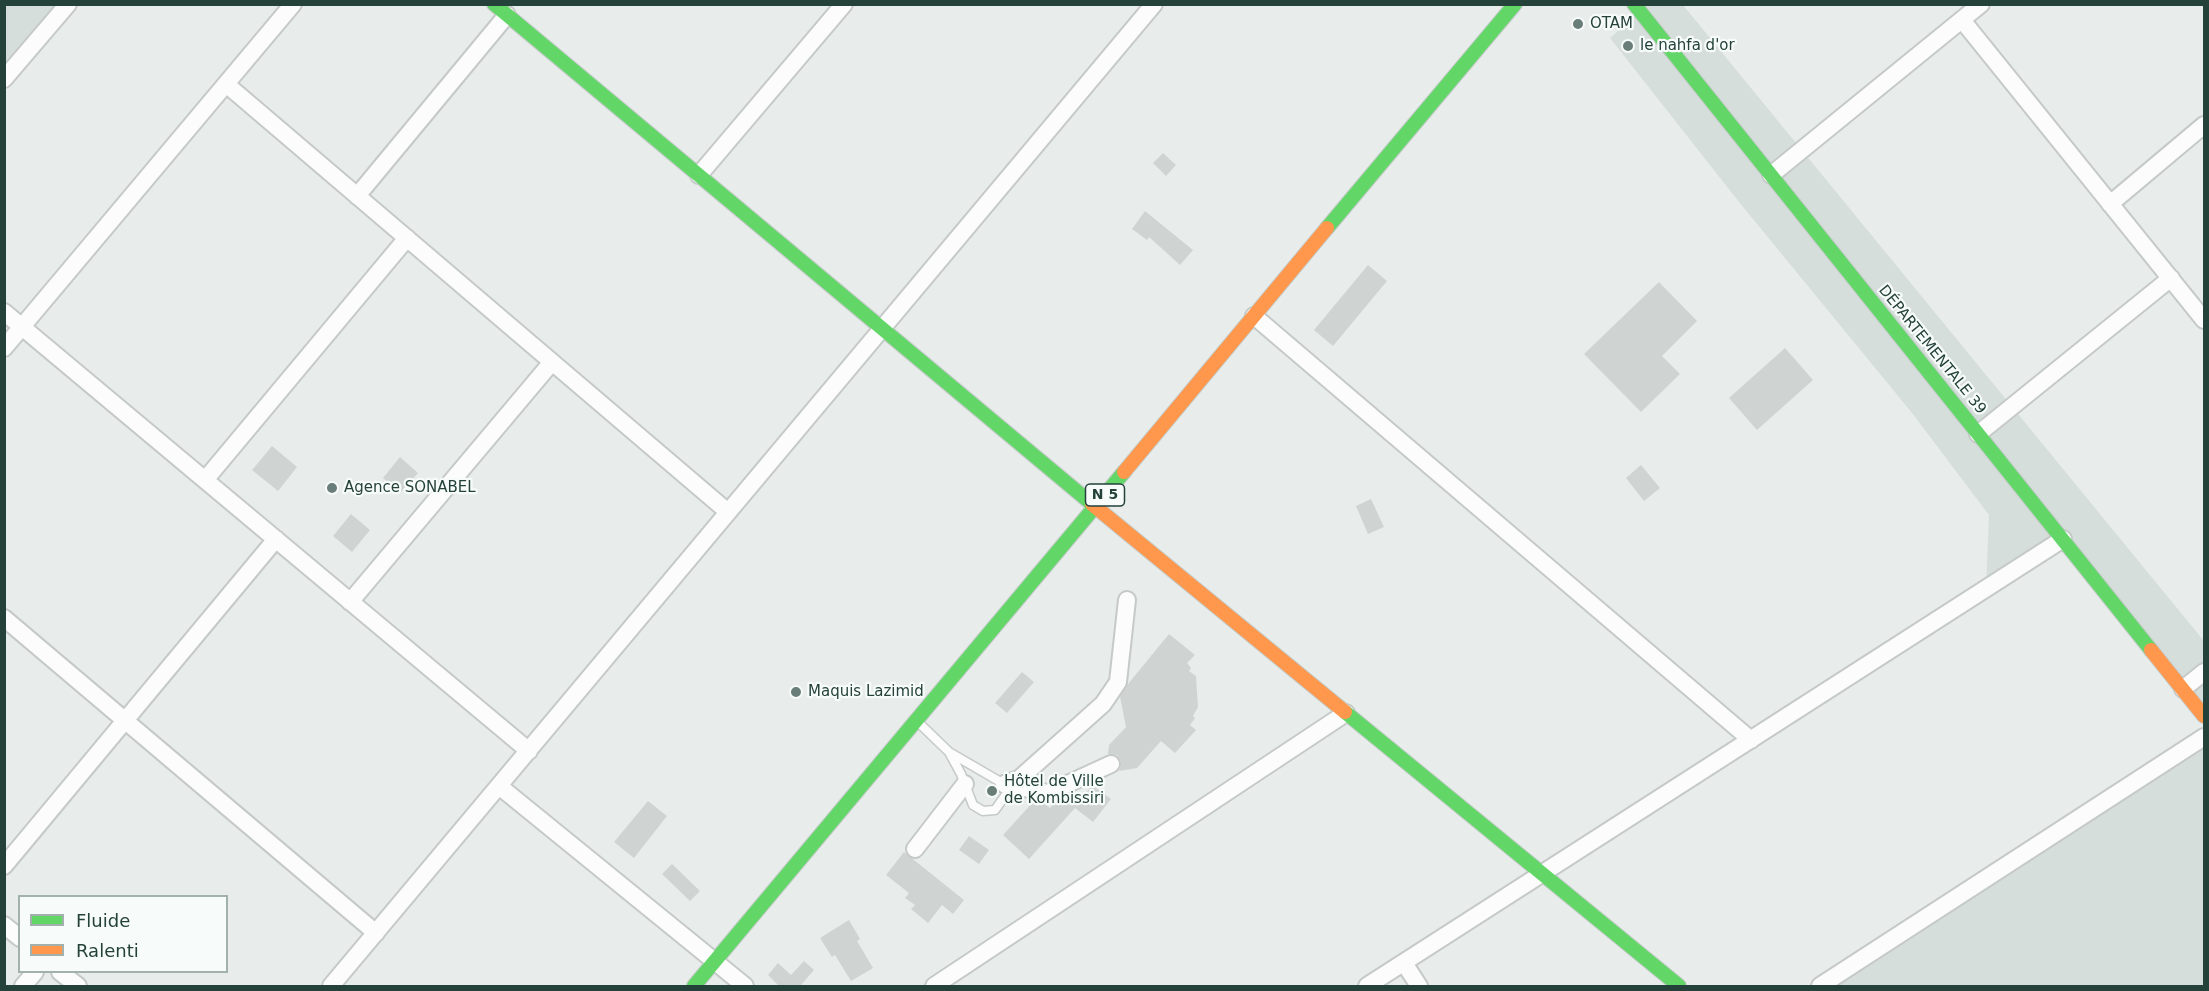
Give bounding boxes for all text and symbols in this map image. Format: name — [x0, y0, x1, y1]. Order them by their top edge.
place label: OTAM — [1590, 15, 1633, 33]
marker: OTAM — [1571, 17, 1585, 31]
place label: le nahfa d'or — [1640, 37, 1735, 55]
marker: le nahfa d'or — [1621, 39, 1635, 53]
street label: DÉPARTEMENTALE 39 — [1874, 282, 1990, 418]
place label: Agence SONABEL — [344, 479, 476, 497]
marker: Agence SONABEL — [325, 481, 339, 495]
road number: N 5 — [1086, 484, 1124, 506]
place label: Maquis Lazimid — [808, 683, 924, 701]
marker: Maquis Lazimid — [789, 685, 803, 699]
place label: Hôtel de Ville de Kombissiri — [1004, 773, 1104, 808]
marker: Hôtel de Ville de Kombissiri — [985, 784, 999, 798]
legend — [18, 895, 228, 973]
text: Fluide — [76, 910, 130, 931]
text: Ralenti — [76, 940, 139, 961]

